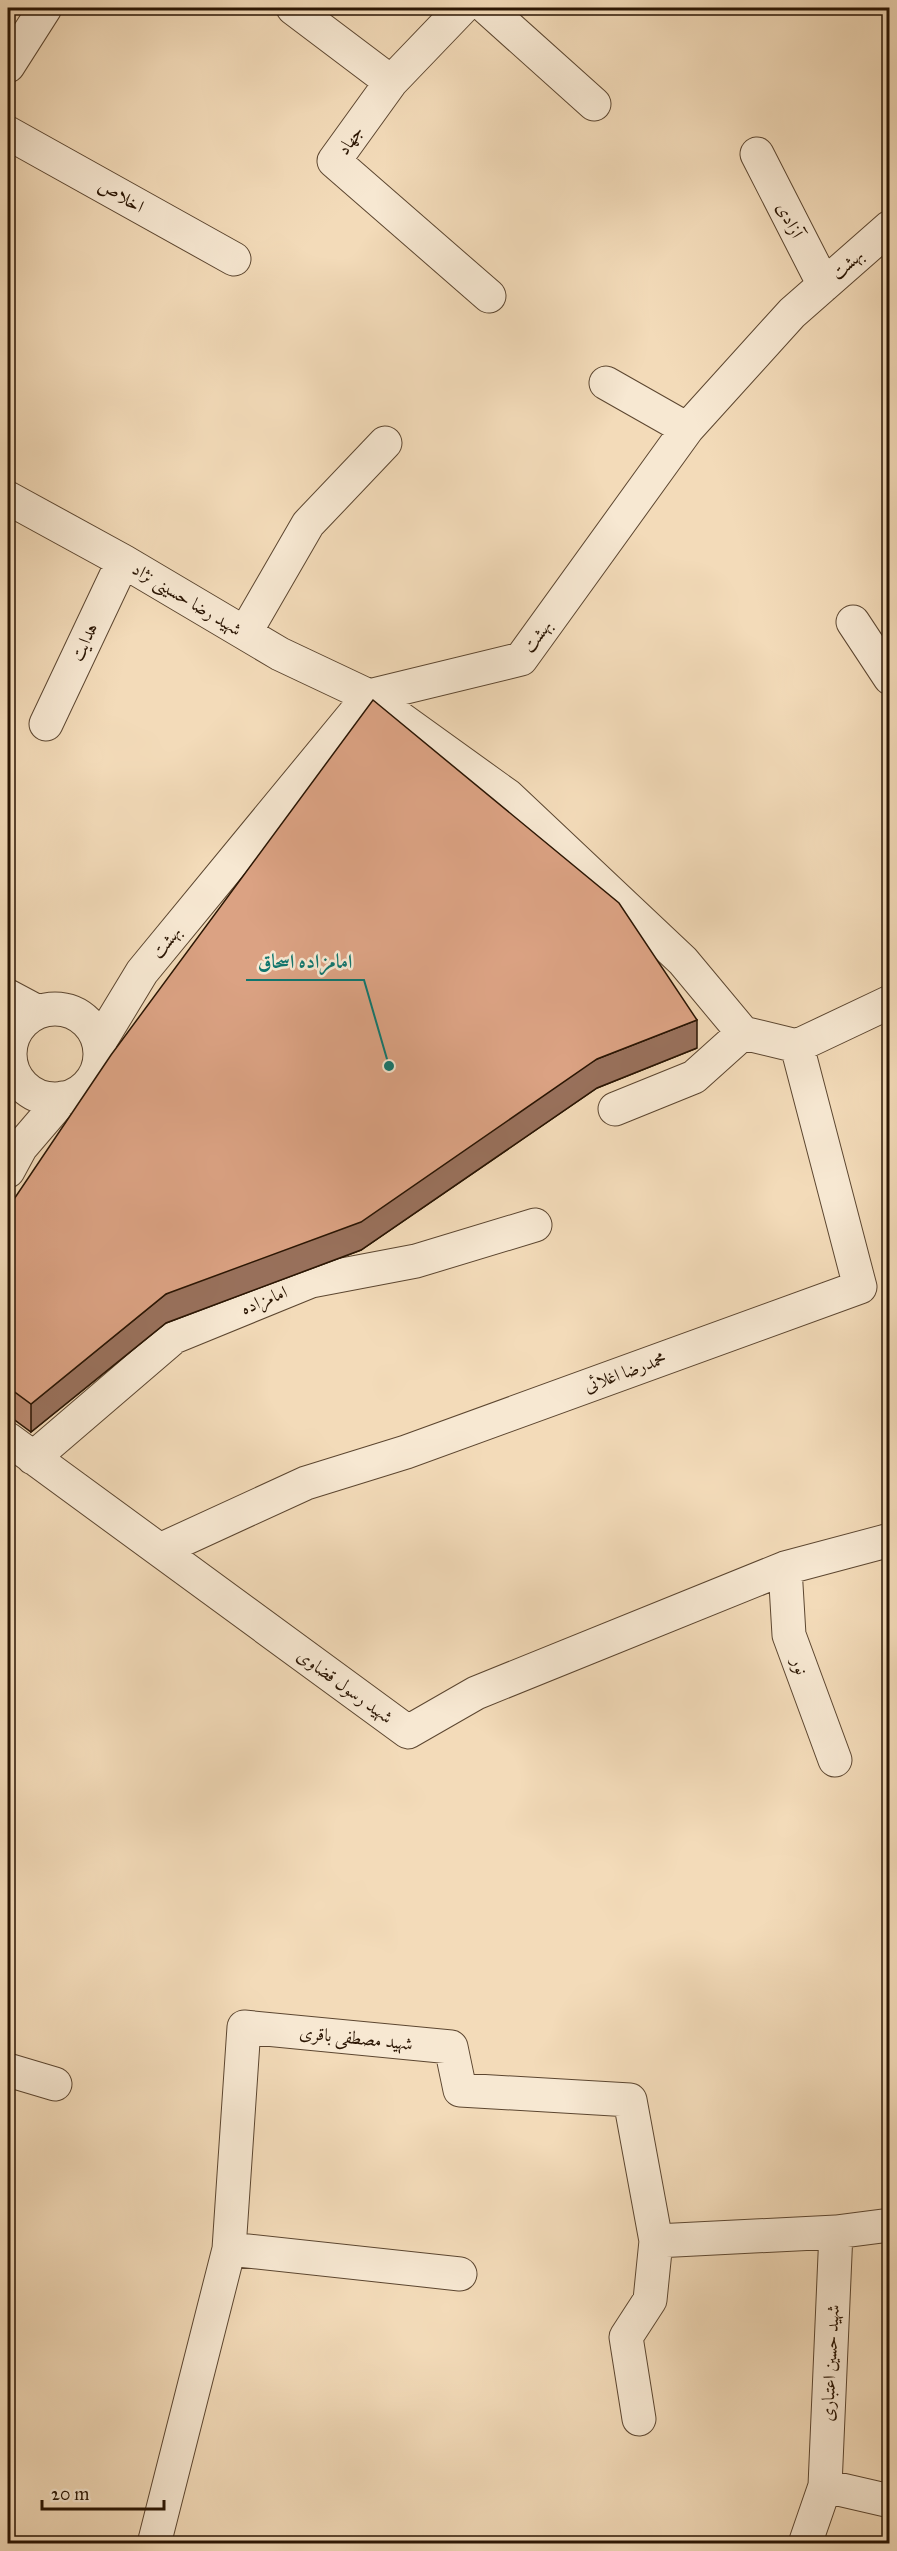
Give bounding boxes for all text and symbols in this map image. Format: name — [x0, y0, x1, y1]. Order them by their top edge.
street label: جهاد — [332, 121, 368, 159]
street label: اخلاص — [94, 174, 148, 218]
street label: آزادی — [772, 199, 809, 243]
street label: بهشت — [826, 244, 868, 285]
street label: شهید رضا حسینی نژاد — [127, 558, 246, 642]
street label: بهشت — [518, 615, 557, 657]
street label: هدایت — [66, 619, 103, 665]
street label: بهشت — [146, 921, 187, 963]
callout: امامزاده اسحاق — [246, 942, 364, 980]
text: امامزاده اسحاق — [258, 949, 352, 976]
street label: امامزاده — [237, 1281, 291, 1321]
street label: محمدرضا اغلائی — [581, 1347, 669, 1397]
street label: شهید رسول قضاوی — [292, 1644, 397, 1729]
street label: نور — [786, 1652, 813, 1678]
street label: شهید مصطفی باقری — [298, 2021, 414, 2057]
street label: شهید حسین اعتباری — [816, 2304, 845, 2422]
scale bar — [42, 2473, 164, 2511]
text: 20 m — [51, 2483, 89, 2505]

